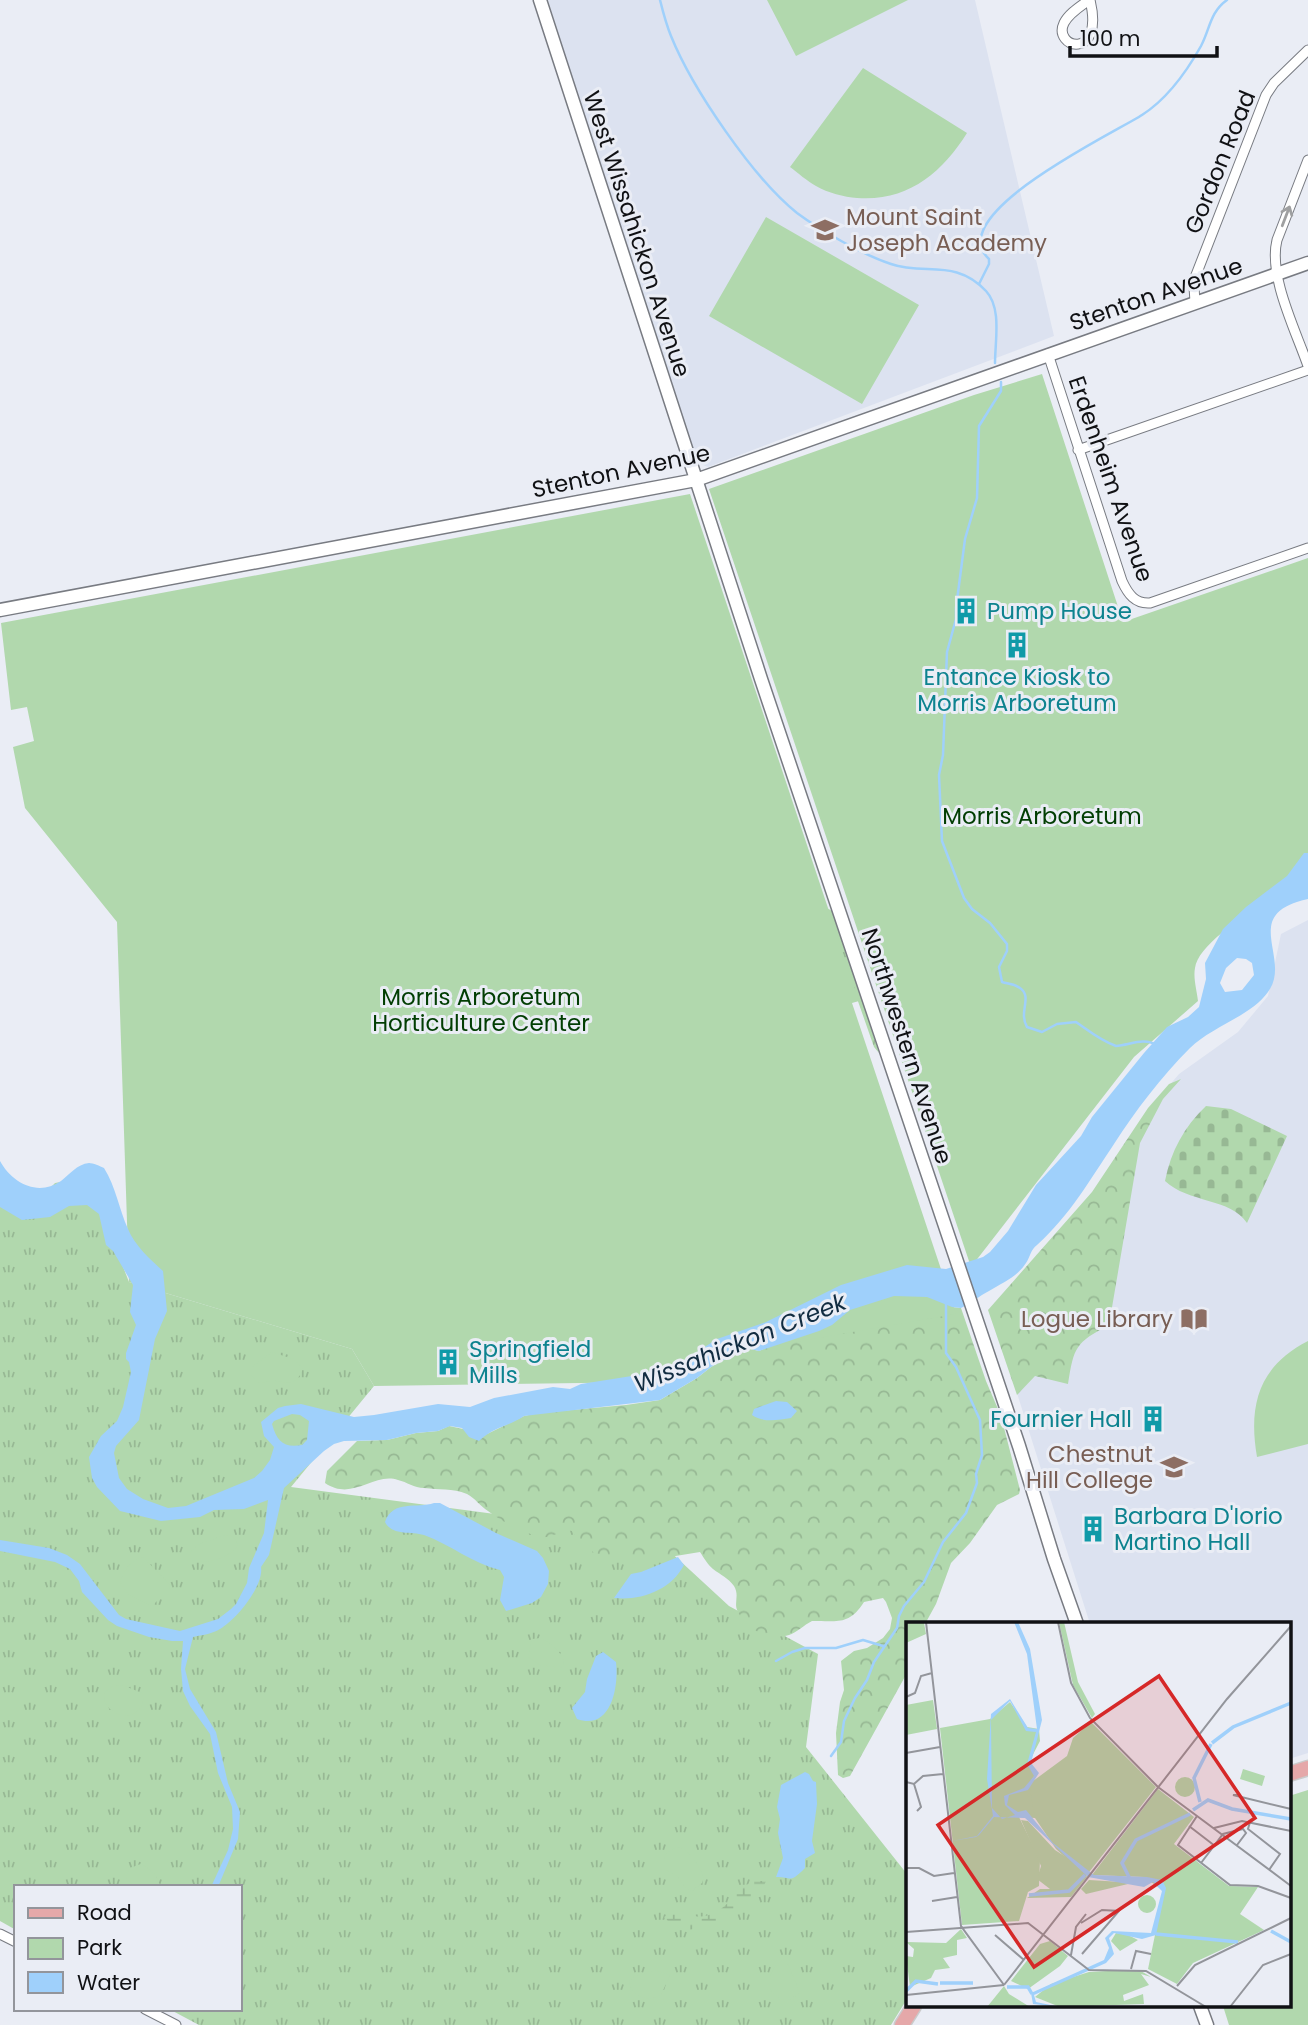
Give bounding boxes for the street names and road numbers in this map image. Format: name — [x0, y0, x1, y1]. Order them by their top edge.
street label: Gordon Road — [1177, 85, 1263, 239]
street label: West Wissahickon Avenue — [576, 87, 698, 381]
street label: Stenton Avenue — [1065, 249, 1247, 339]
street label: Erdenheim Avenue — [1061, 372, 1161, 586]
street label: Stenton Avenue — [529, 437, 713, 505]
street label: Northwestern Avenue — [854, 924, 960, 1168]

